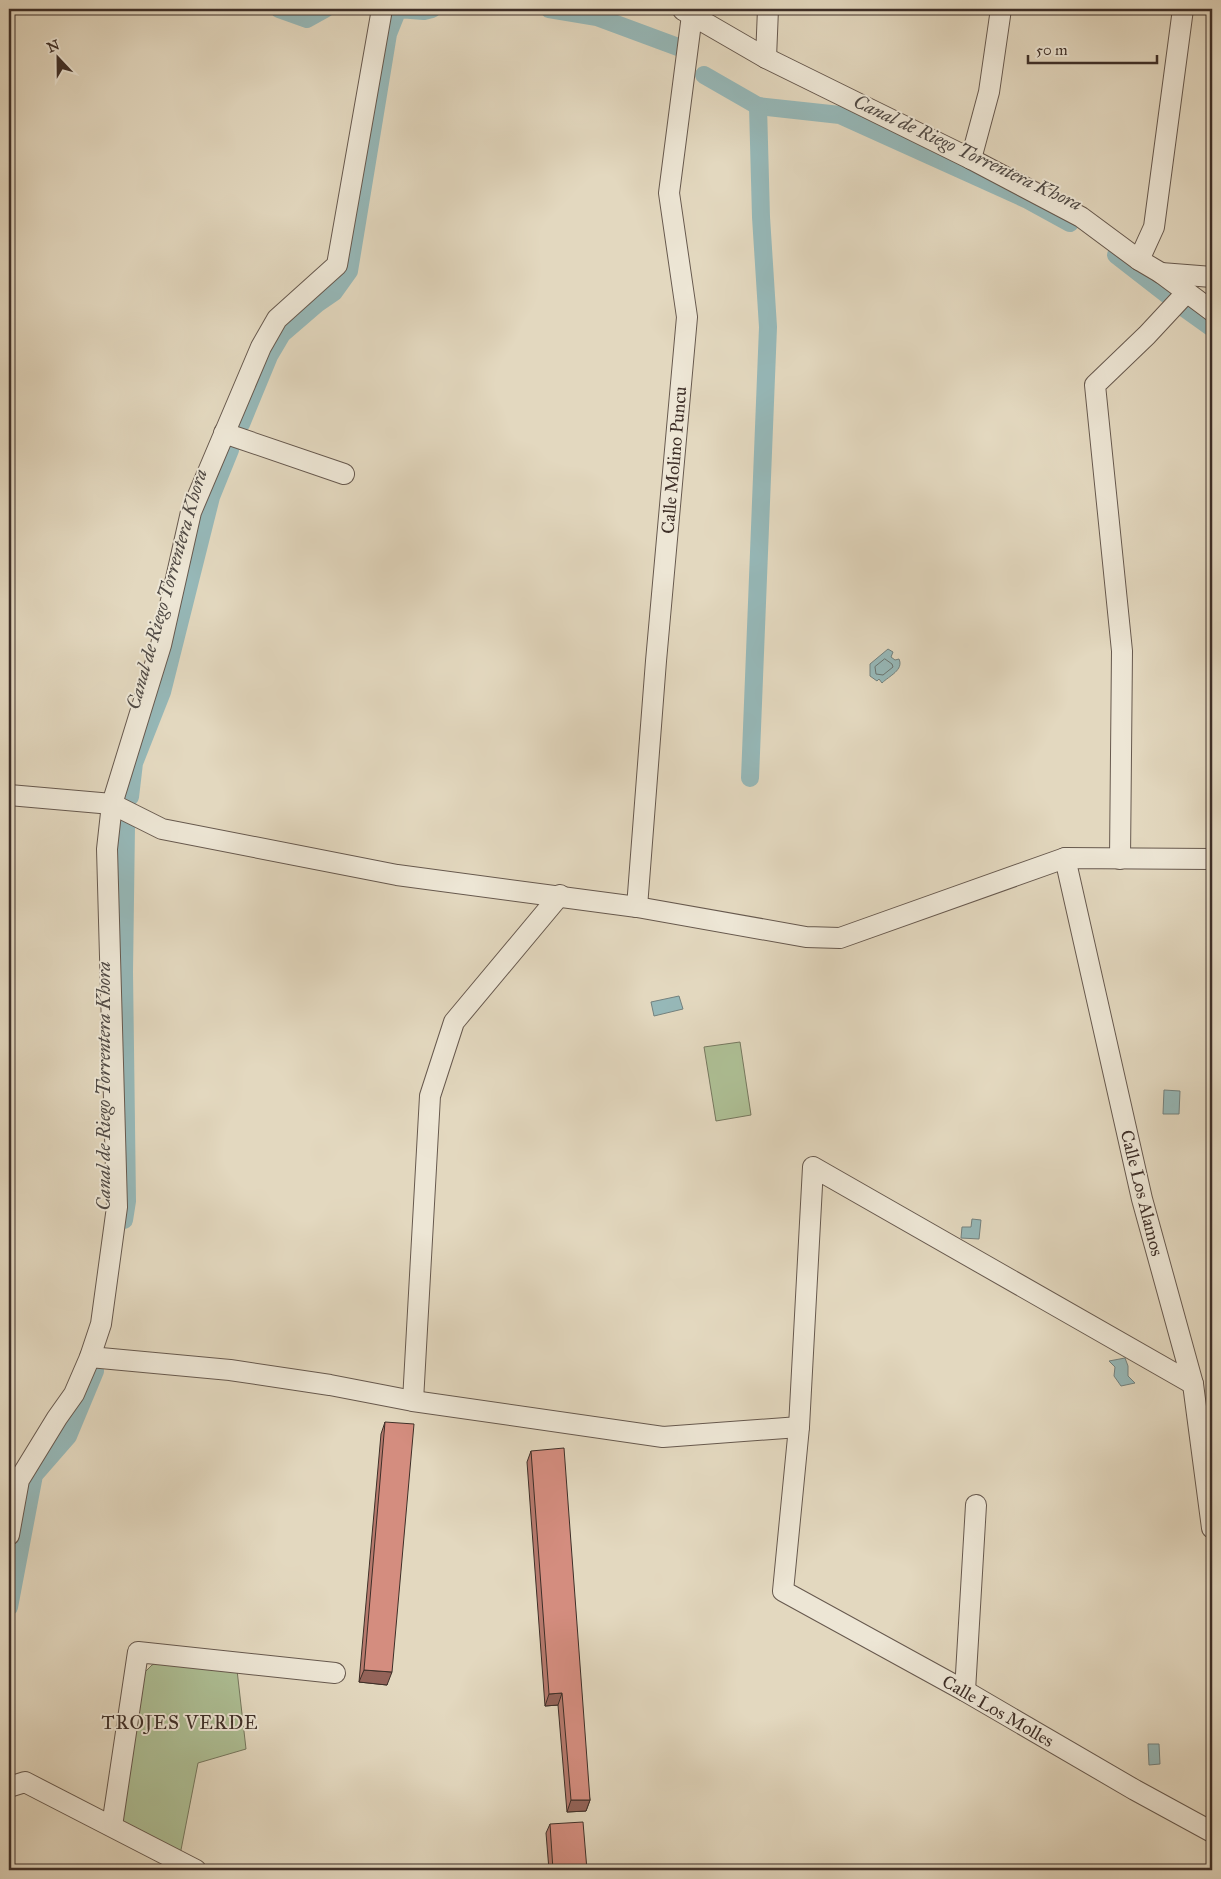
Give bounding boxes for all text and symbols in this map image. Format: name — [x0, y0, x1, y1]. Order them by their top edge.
north arrow — [32, 32, 82, 82]
scale bar — [1028, 32, 1157, 64]
text: N — [45, 36, 62, 57]
text: 50 m — [1036, 41, 1068, 59]
water label: Canal de Riego Torrentera Khora — [850, 89, 1085, 215]
street label: Calle Molino Puncu — [657, 385, 691, 535]
water label: Canal de Riego Torrentera Khora — [121, 466, 212, 712]
water label: Canal de Riego Torrentera Khora — [92, 962, 115, 1210]
street label: Calle Los Alamos — [1116, 1128, 1168, 1258]
street label: Calle Los Molles — [938, 1670, 1058, 1752]
district label: TROJES VERDE — [101, 1711, 259, 1735]

